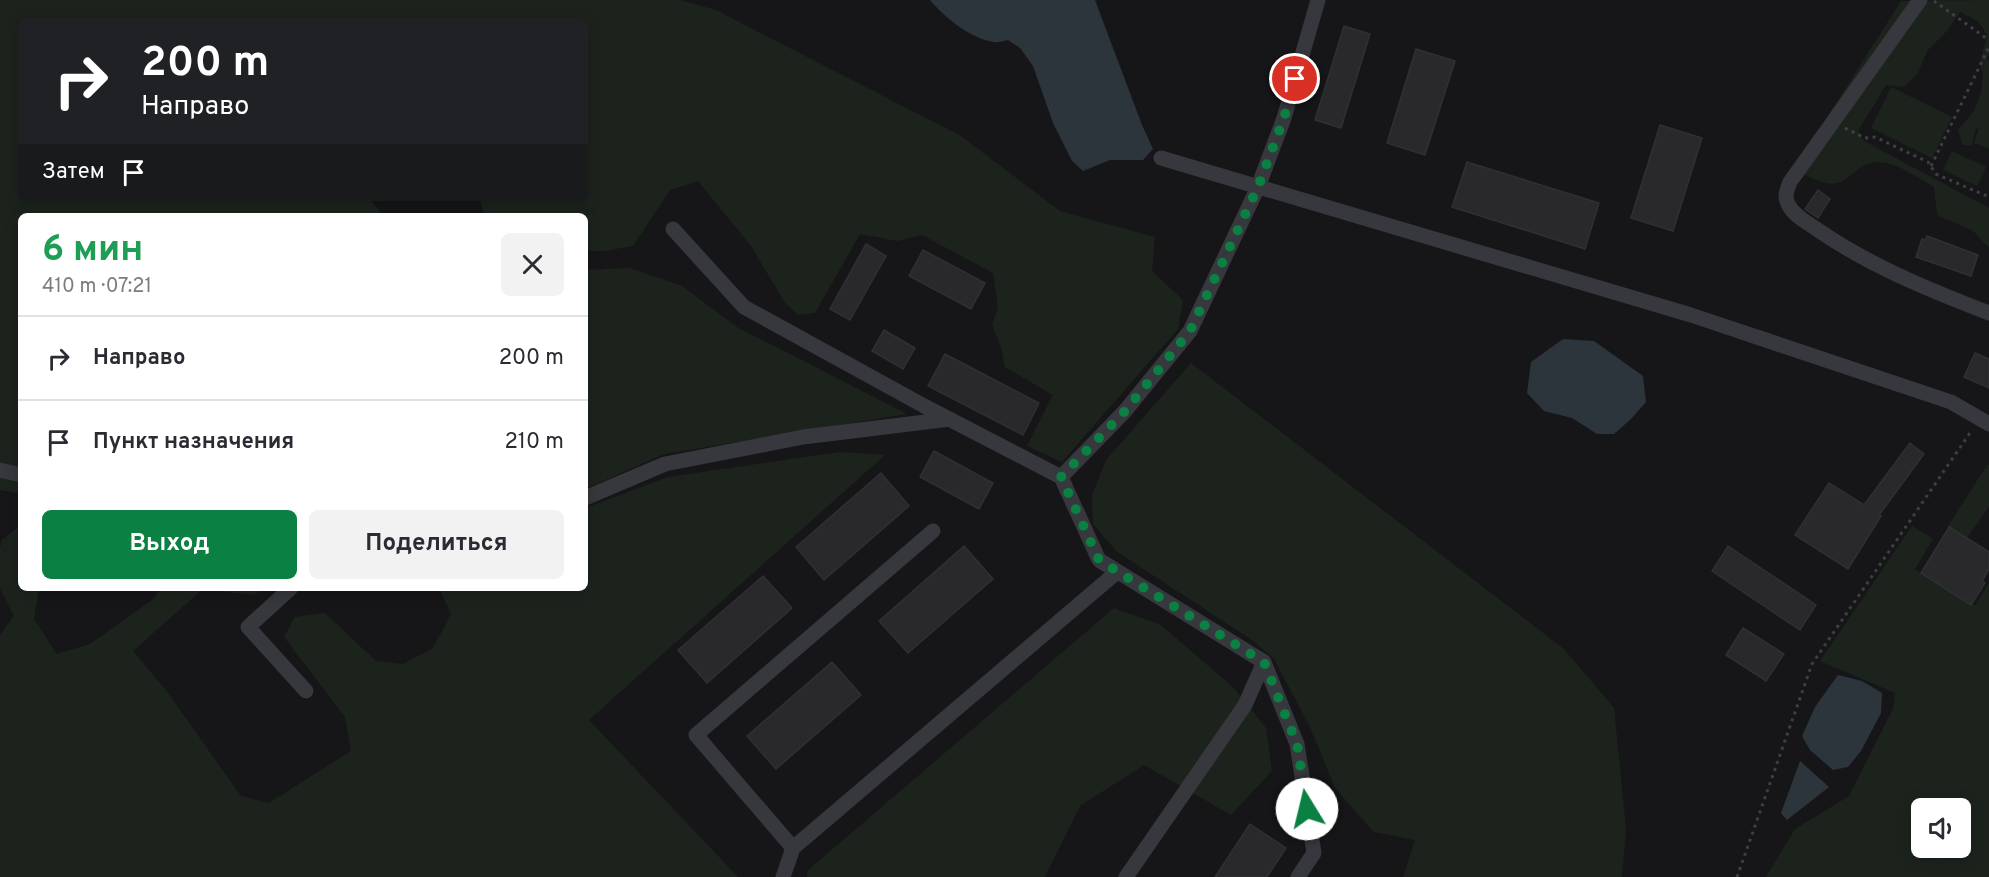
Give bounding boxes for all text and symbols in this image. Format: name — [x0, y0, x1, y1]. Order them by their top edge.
text: 200 m — [141, 38, 269, 91]
icon: right — [42, 42, 120, 120]
pin — [1269, 53, 1320, 104]
icon: arrive — [1278, 62, 1311, 95]
text: Направо — [141, 90, 249, 124]
icon: arrive — [117, 156, 150, 189]
text: Затем — [42, 159, 105, 186]
text: 6 мин — [42, 228, 143, 274]
button: close — [501, 233, 564, 296]
text: 410 m · 07:21 — [42, 274, 152, 300]
icon: right — [42, 342, 75, 375]
text: Направо — [93, 345, 185, 372]
text: 200 m — [499, 345, 564, 372]
icon: arrive — [42, 426, 75, 459]
text: Пункт назначения — [93, 429, 294, 456]
text: 210 m — [504, 429, 564, 456]
button: Выход — [42, 510, 297, 579]
button: Поделиться — [309, 510, 564, 579]
position arrow — [1275, 777, 1339, 841]
map controls — [1911, 798, 1971, 858]
button: sound — [1911, 798, 1971, 858]

